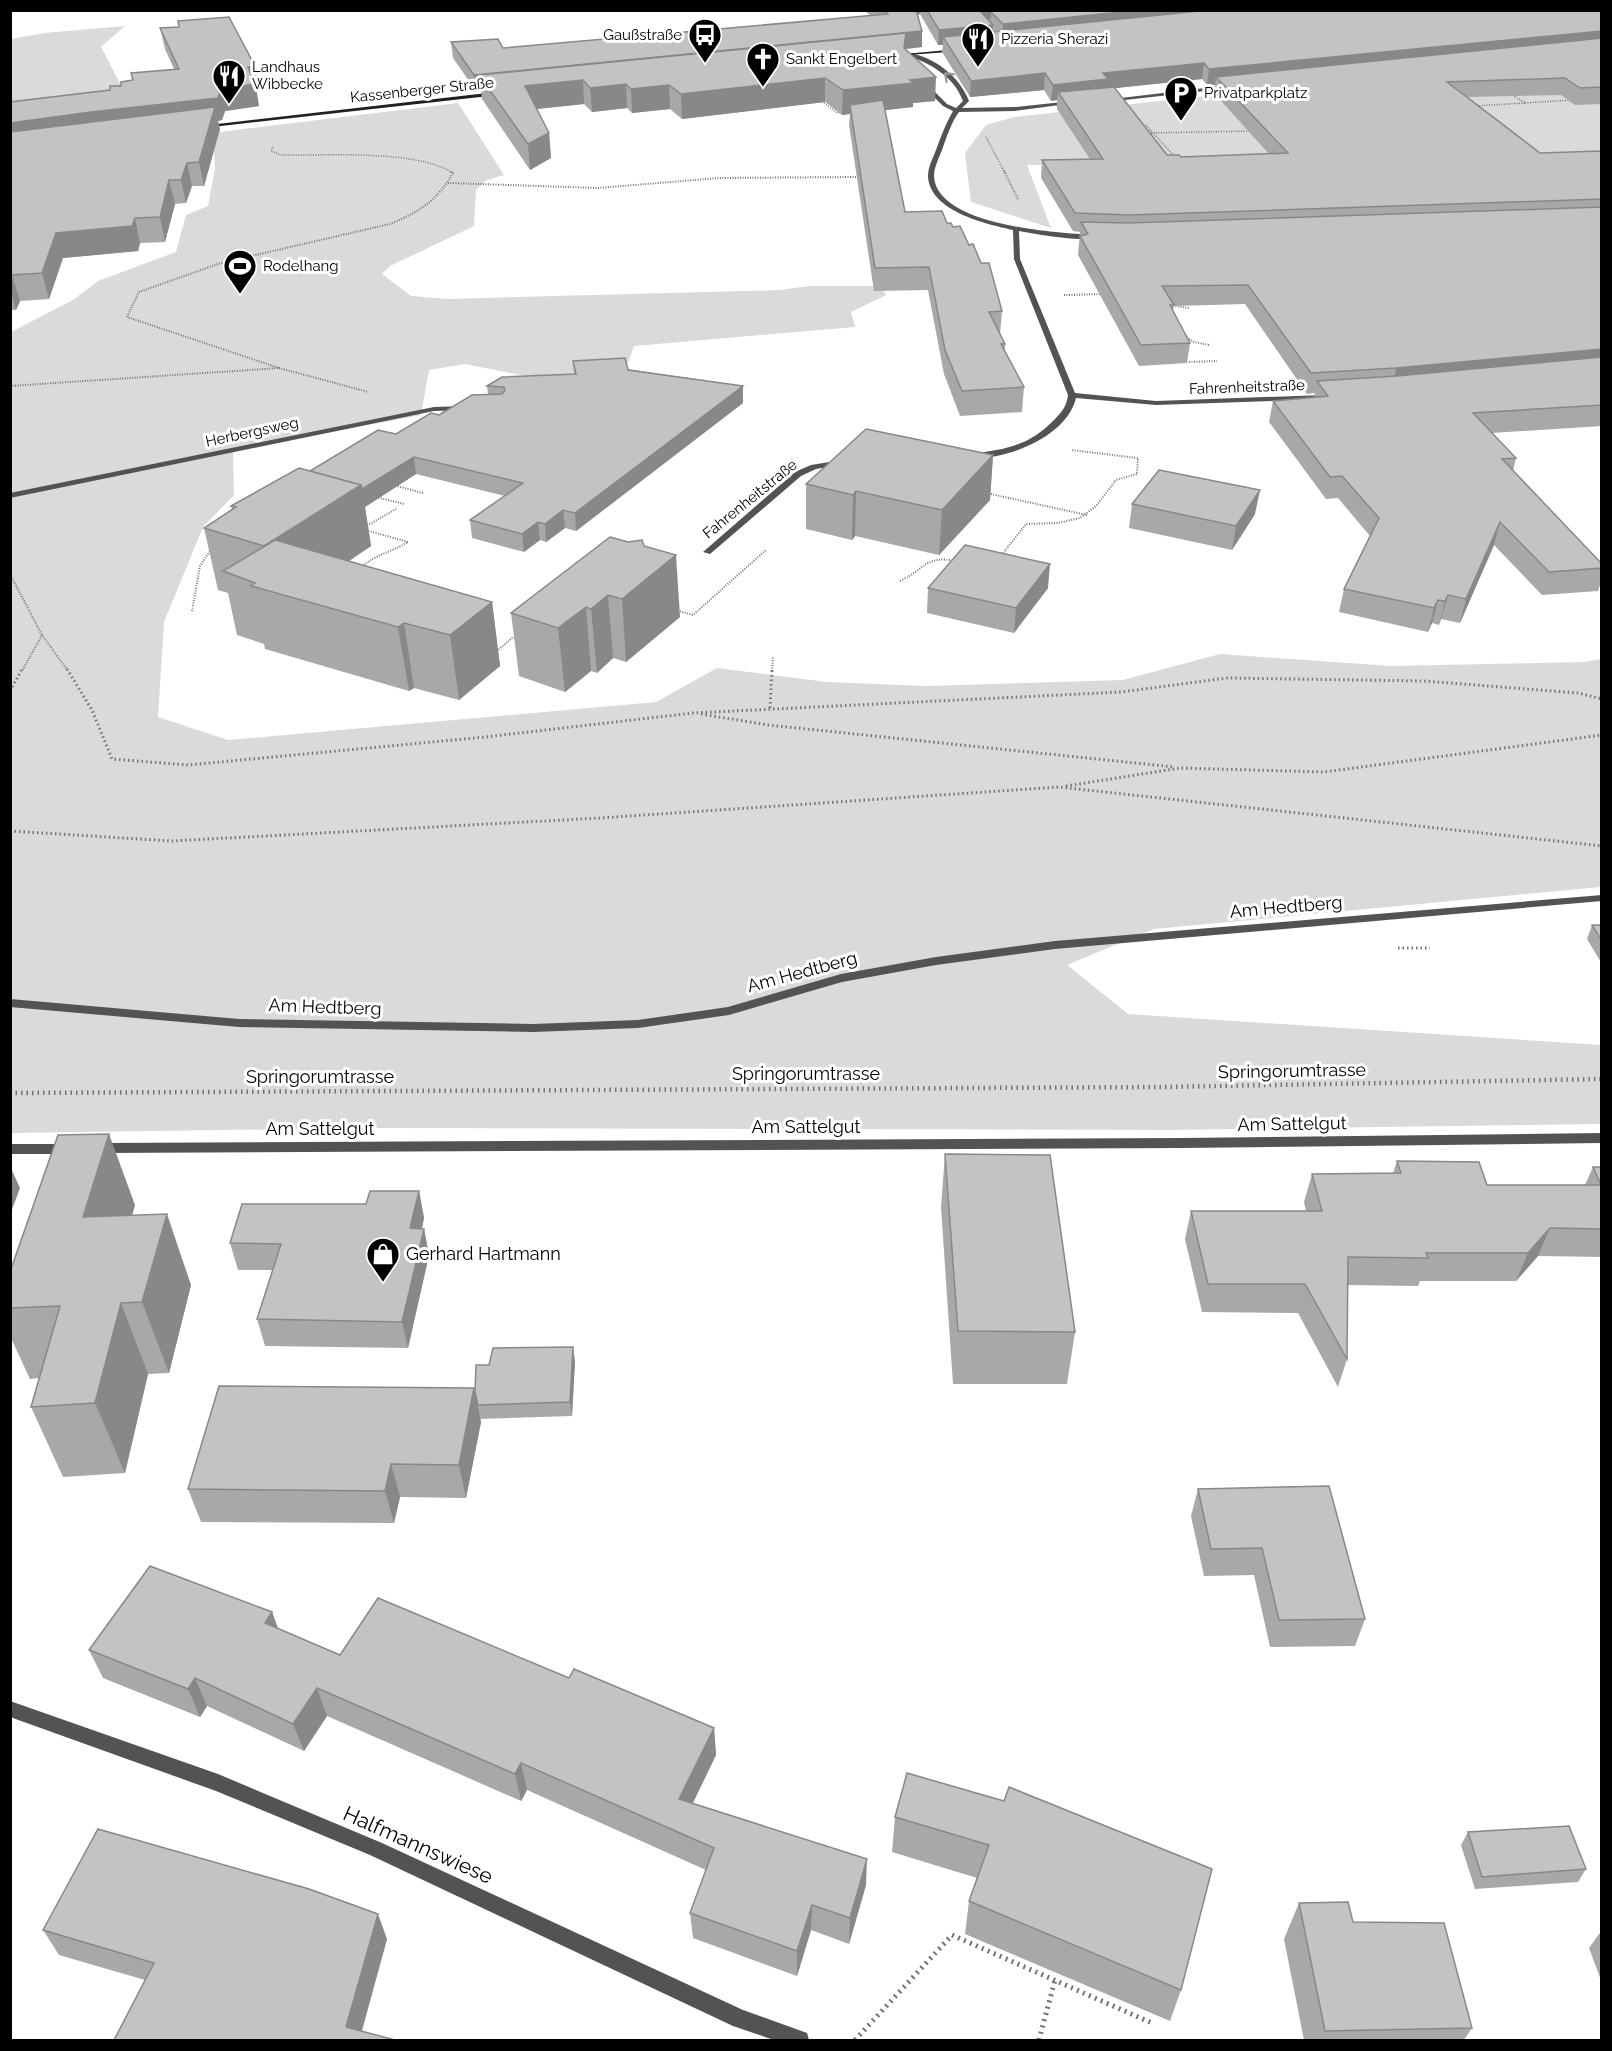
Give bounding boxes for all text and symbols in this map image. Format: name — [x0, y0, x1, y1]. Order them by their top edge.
bus stop icon: Gaußstraße — [687, 17, 723, 64]
restaurant icon: Pizzeria Sherazi — [960, 21, 996, 68]
place label: Gaußstraße — [603, 26, 682, 44]
place label: Pizzeria Sherazi — [1001, 30, 1108, 48]
church icon: Sankt Engelbert — [745, 41, 781, 88]
place label: Sankt Engelbert — [786, 50, 897, 68]
restaurant icon: Landhaus Wibbecke — [211, 58, 247, 105]
place label: Landhaus Wibbecke — [252, 58, 323, 93]
one-way arrow — [945, 72, 955, 83]
street label: Kassenberger Straße — [349, 73, 495, 106]
parking icon: Privatparkplatz — [1163, 75, 1199, 122]
place label: Privatparkplatz — [1204, 84, 1307, 102]
sports icon: Rodelhang — [222, 248, 258, 295]
place label: Rodelhang — [263, 257, 339, 275]
street label: Fahrenheitstraße — [1189, 376, 1305, 398]
street label: Herbergsweg — [204, 413, 300, 451]
street label: Fahrenheitstraße — [699, 455, 801, 542]
street label: Am Hedtberg — [1229, 891, 1343, 922]
street label: Am Hedtberg — [745, 947, 859, 996]
street label: Am Hedtberg — [268, 994, 382, 1019]
street label: Springorumtrasse — [1218, 1059, 1367, 1082]
street label: Springorumtrasse — [732, 1063, 881, 1084]
street label: Springorumtrasse — [246, 1066, 395, 1087]
street label: Am Sattelgut — [1237, 1112, 1347, 1135]
street label: Am Sattelgut — [751, 1116, 861, 1137]
street label: Am Sattelgut — [265, 1118, 375, 1139]
shop icon: Gerhard Hartmann — [365, 1236, 401, 1283]
place label: Gerhard Hartmann — [406, 1243, 561, 1264]
street label: Halfmannswiese — [340, 1800, 497, 1889]

